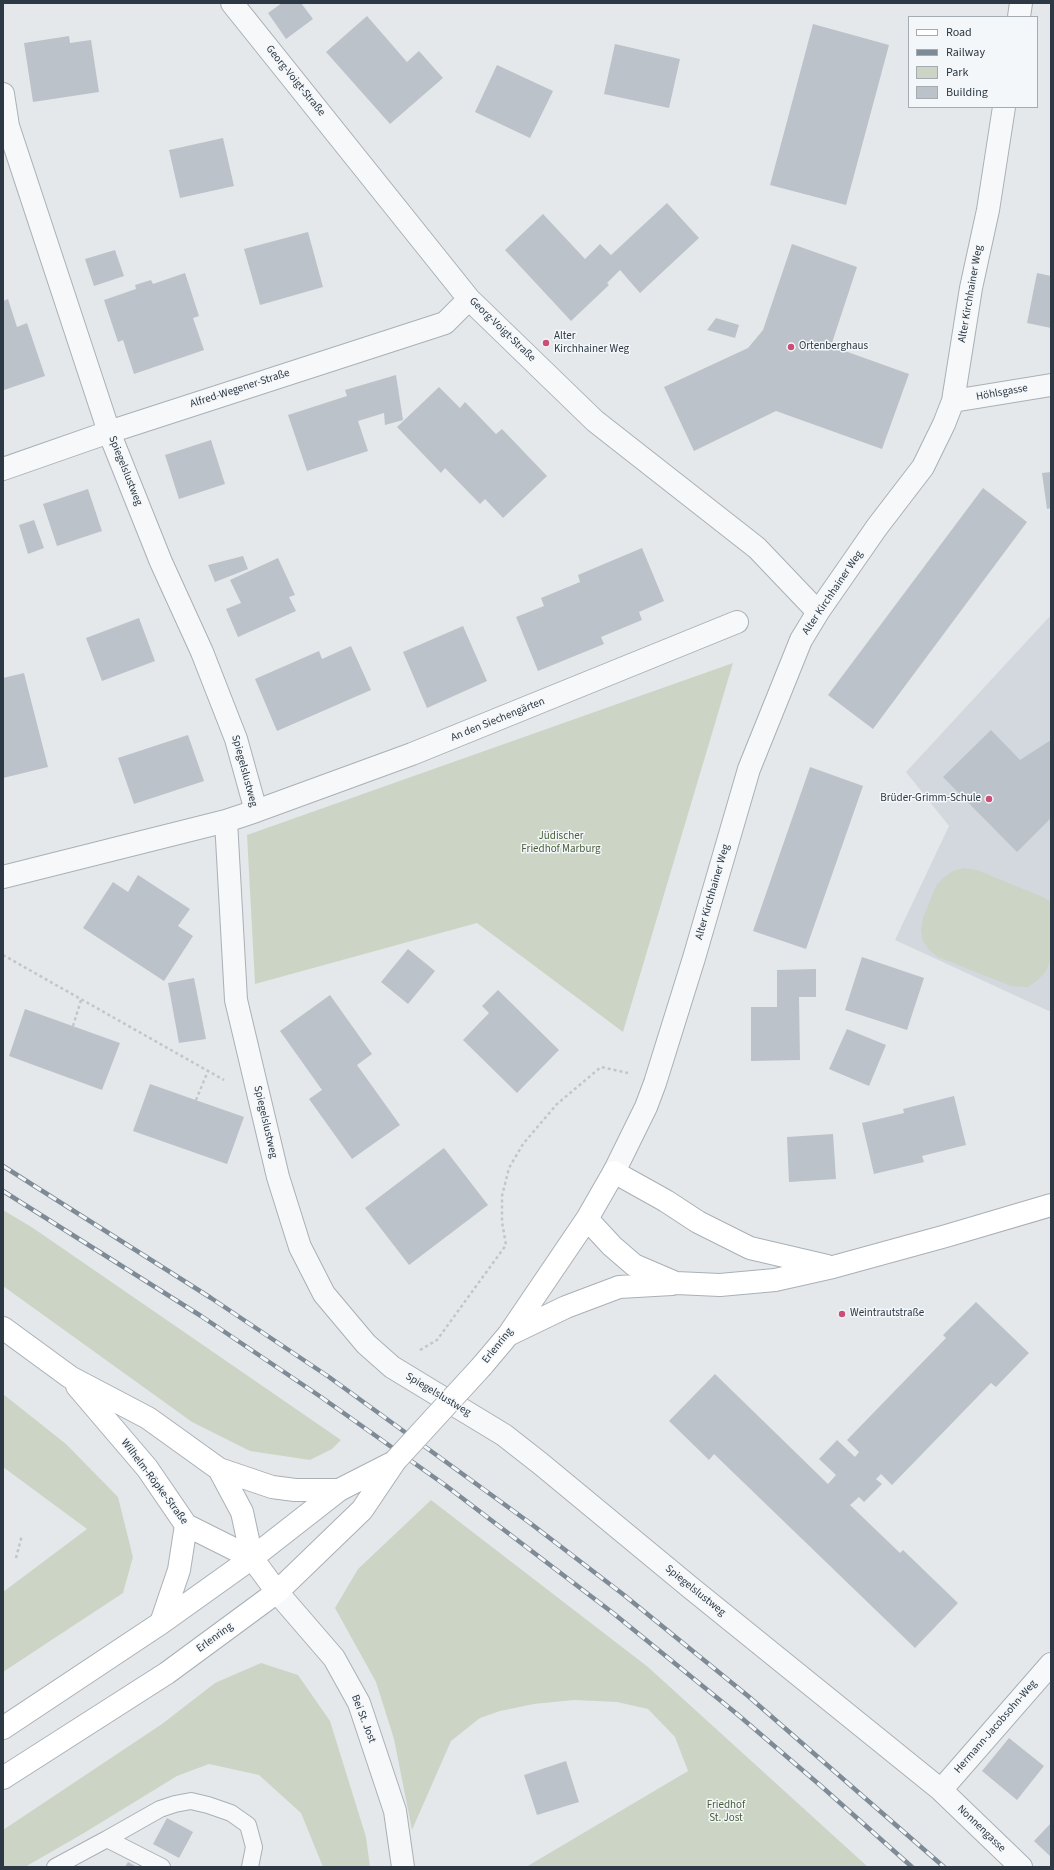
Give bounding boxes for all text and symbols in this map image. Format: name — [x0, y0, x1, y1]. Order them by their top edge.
legend — [908, 16, 1038, 108]
text: Road — [946, 24, 972, 41]
street label: Georg-Voigt-Straße — [262, 43, 328, 119]
text: Railway — [946, 44, 985, 61]
text: Park — [946, 64, 968, 81]
text: Building — [946, 84, 988, 101]
street label: Alter Kirchhainer Weg — [956, 244, 986, 344]
street label: Georg-Voigt-Straße — [466, 295, 538, 365]
place label: Alter Kirchhainer Weg — [554, 330, 629, 356]
marker: Alter Kirchhainer Weg — [541, 338, 551, 348]
place label: Ortenberghaus — [799, 340, 868, 354]
marker: Ortenberghaus — [786, 342, 796, 352]
street label: Alfred-Wegener-Straße — [189, 367, 291, 411]
street label: Höhlsgasse — [975, 382, 1029, 404]
street label: Spiegelslustweg — [105, 434, 145, 508]
street label: Alter Kirchhainer Weg — [800, 548, 866, 638]
street label: An den Siechengärten — [449, 695, 547, 745]
street label: Spiegelslustweg — [228, 734, 260, 808]
place label: Brüder-Grimm-Schule — [880, 792, 981, 806]
marker: Brüder-Grimm-Schule — [984, 794, 994, 804]
park label: Jüdischer Friedhof Marburg — [521, 830, 601, 856]
street label: Alter Kirchhainer Weg — [693, 843, 733, 941]
street label: Spiegelslustweg — [250, 1084, 280, 1160]
place label: Weintrautstraße — [850, 1307, 924, 1321]
marker: Weintrautstraße — [837, 1309, 847, 1319]
street label: Erlenring — [480, 1326, 516, 1366]
street label: Spiegelslustweg — [403, 1370, 473, 1420]
street label: Wilhelm-Röpke-Straße — [118, 1437, 190, 1527]
street label: Spiegelslustweg — [662, 1563, 728, 1619]
street label: Erlenring — [194, 1620, 236, 1656]
street label: Hermann-Jacobsohn-Weg — [952, 1678, 1040, 1776]
street label: Bei St. Jost — [348, 1693, 378, 1745]
park label: Friedhof St. Jost — [707, 1799, 745, 1825]
street label: Nonnengasse — [954, 1803, 1008, 1855]

